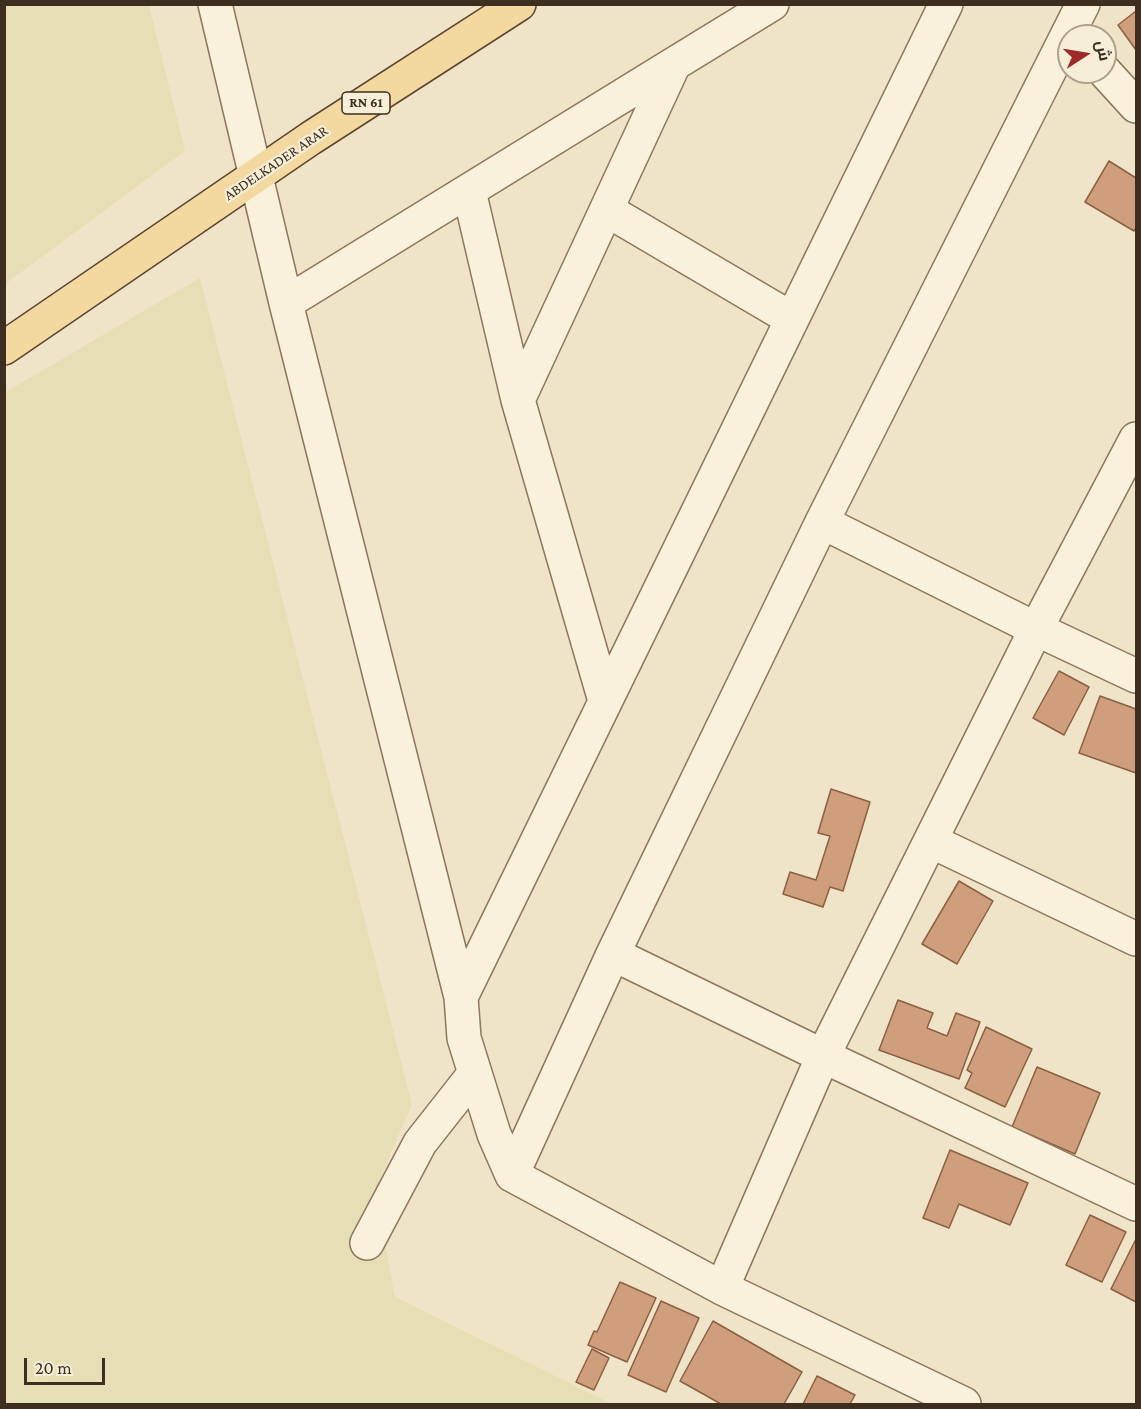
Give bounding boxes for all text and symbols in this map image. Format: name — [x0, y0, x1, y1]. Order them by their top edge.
north arrow — [1057, 24, 1117, 84]
text: ش — [1093, 39, 1114, 62]
road number: RN 61 — [342, 92, 390, 114]
street label: ABDELKADER ARAR — [221, 122, 331, 204]
scale bar — [27, 1346, 108, 1384]
text: 20 m — [35, 1358, 72, 1378]

